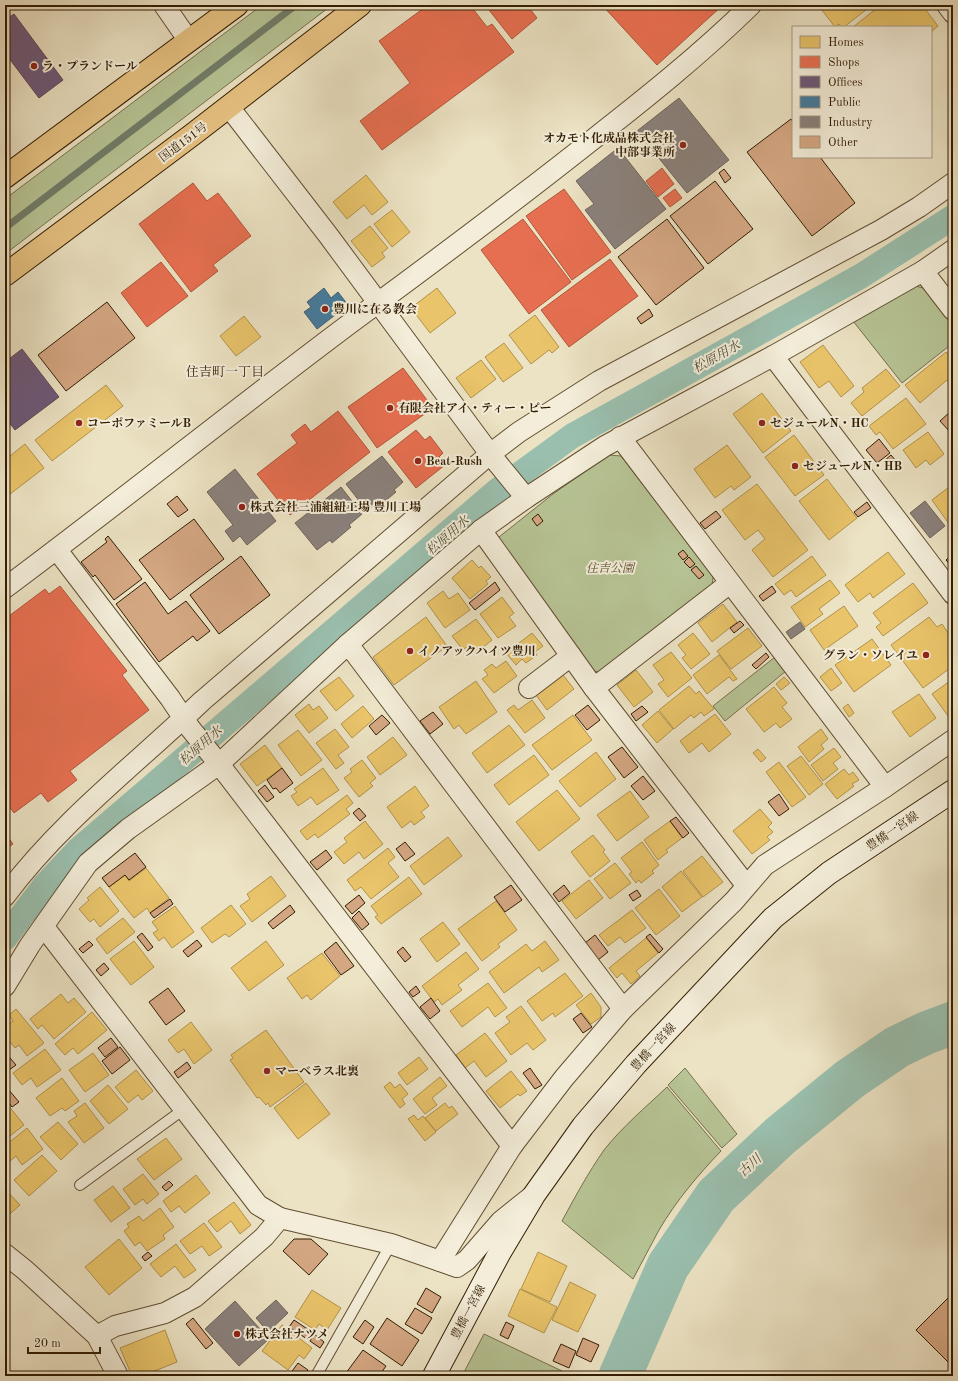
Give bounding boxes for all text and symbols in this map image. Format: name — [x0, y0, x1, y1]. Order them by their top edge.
legend — [792, 26, 932, 158]
text: Homes — [828, 37, 864, 49]
text: Shops — [828, 57, 859, 69]
place label: ラ・プランドール — [42, 60, 138, 73]
marker: ラ・プランドール — [29, 61, 39, 71]
text: Offices — [828, 77, 863, 89]
text: Public — [828, 97, 860, 109]
text: Industry — [828, 117, 873, 129]
street label: 国道151号 — [156, 119, 210, 165]
place label: オカモト化成品株式会社 中部事業所 — [543, 131, 675, 159]
text: Other — [828, 137, 858, 149]
marker: オカモト化成品株式会社 中部事業所 — [678, 140, 688, 150]
place label: 豊川に在る教会 — [333, 302, 417, 316]
marker: 豊川に在る教会 — [320, 304, 330, 314]
water label: 松原用水 — [690, 337, 744, 376]
district label: 住吉町一丁目 — [186, 365, 264, 379]
place label: 有限会社アイ・ティー・ピー — [398, 401, 551, 415]
marker: 有限会社アイ・ティー・ピー — [385, 403, 395, 413]
place label: コーポファミールB — [87, 417, 191, 430]
place label: セジュールN・HC — [770, 417, 869, 430]
marker: コーポファミールB — [74, 418, 84, 428]
marker: セジュールN・HC — [757, 418, 767, 428]
marker: Beat-Rush — [413, 456, 423, 466]
place label: Beat-Rush — [426, 456, 483, 468]
place label: セジュールN・HB — [803, 460, 902, 473]
marker: セジュールN・HB — [790, 461, 800, 471]
place label: 株式会社三浦組紐工場 豊川工場 — [250, 500, 421, 514]
marker: 株式会社三浦組紐工場 豊川工場 — [237, 502, 247, 512]
water label: 松原用水 — [423, 512, 473, 558]
park label: 住吉公園 — [586, 561, 636, 575]
place label: イノアックハイツ豊川 — [418, 644, 536, 658]
marker: イノアックハイツ豊川 — [405, 646, 415, 656]
place label: グラン・ソレイユ — [823, 648, 918, 662]
marker: グラン・ソレイユ — [921, 650, 931, 660]
water label: 松原用水 — [176, 722, 226, 768]
street label: 豊橋一宮線 — [863, 808, 921, 854]
street label: 豊橋一宮線 — [627, 1020, 679, 1074]
place label: マーベラス北裏 — [275, 1064, 359, 1078]
marker: マーベラス北裏 — [262, 1066, 272, 1076]
water label: 古川 — [735, 1150, 765, 1180]
street label: 豊橋一宮線 — [448, 1282, 488, 1342]
place label: 株式会社ナツメ — [245, 1327, 329, 1341]
scale bar — [28, 1329, 100, 1355]
marker: 株式会社ナツメ — [232, 1329, 242, 1339]
text: 20 m — [34, 1338, 61, 1350]

